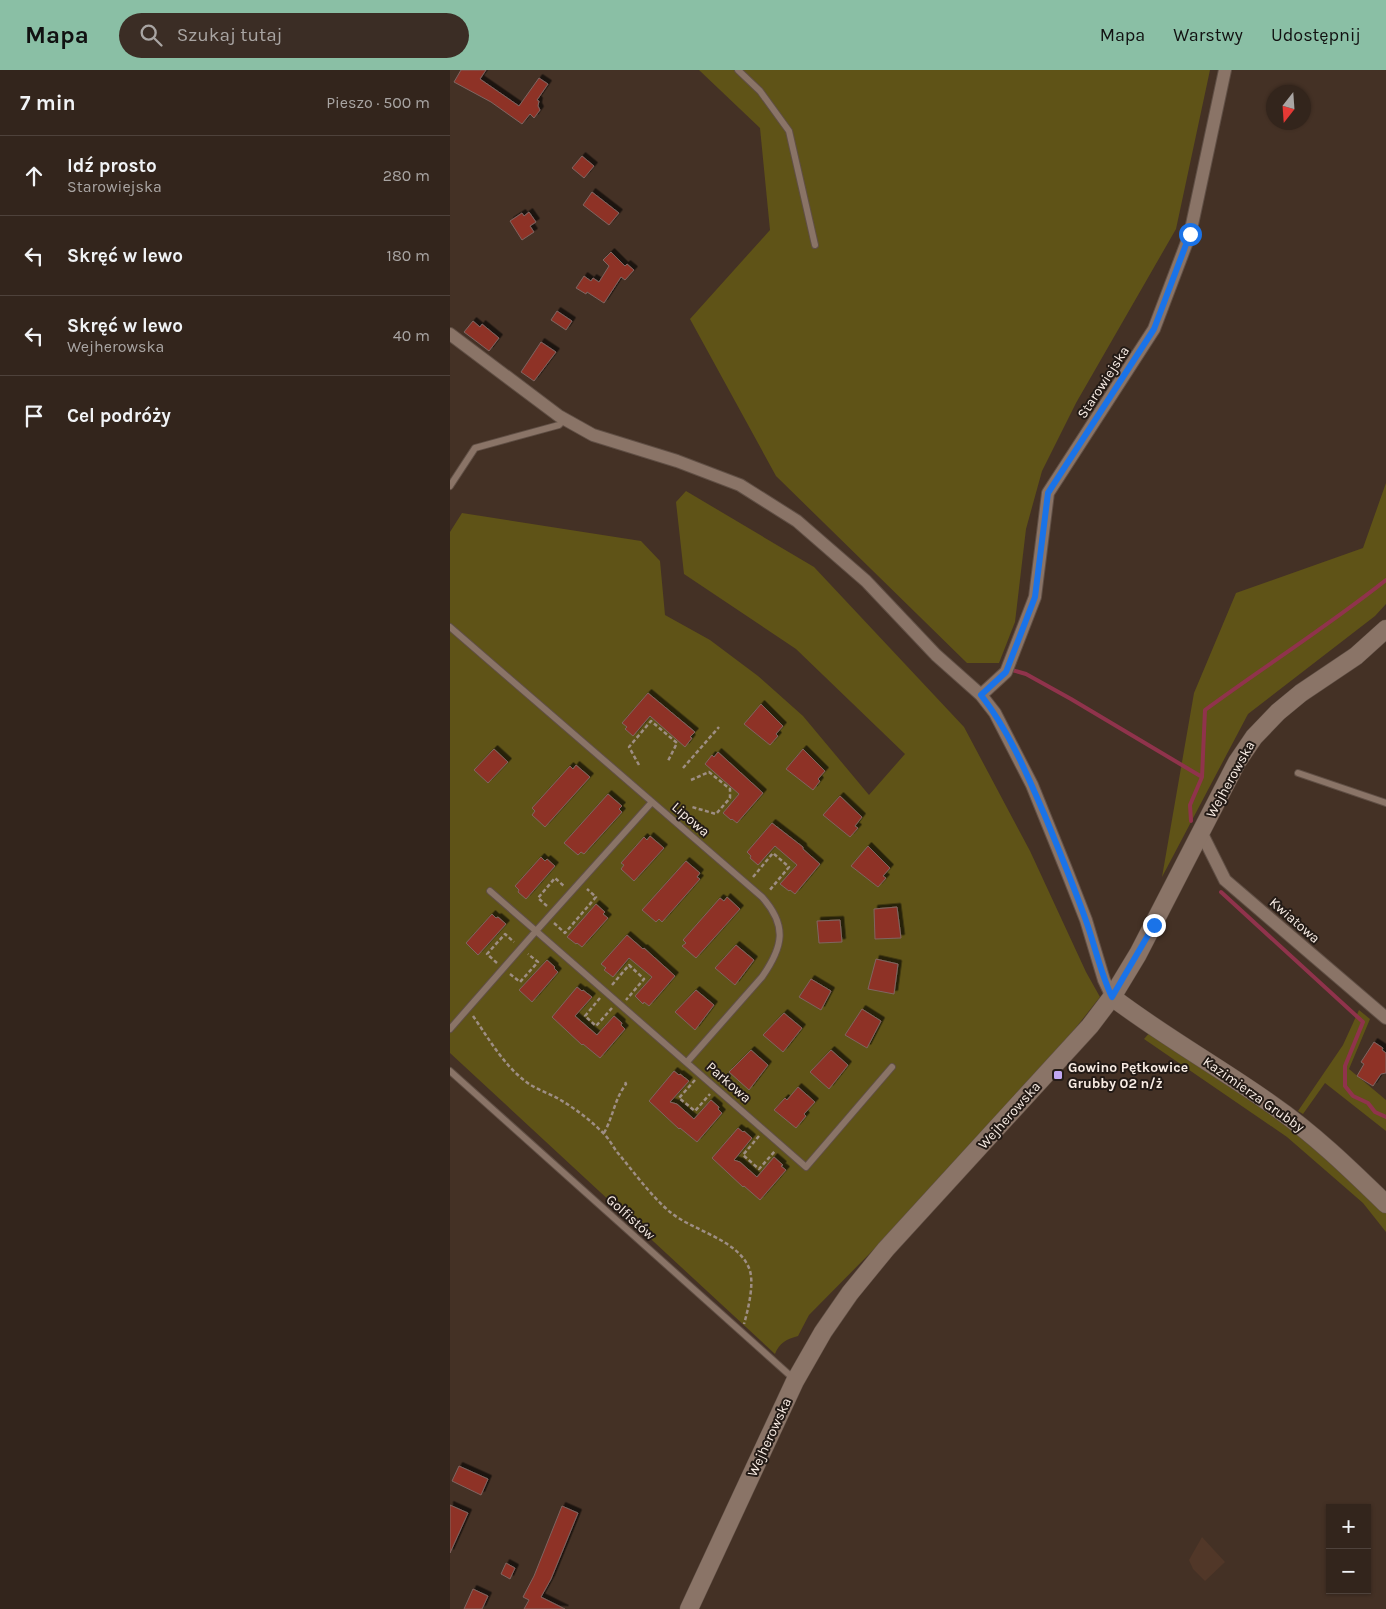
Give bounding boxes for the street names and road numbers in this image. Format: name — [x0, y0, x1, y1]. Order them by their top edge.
street label: Starowiejska — [1074, 343, 1133, 422]
street label: Wejherowska — [1202, 738, 1258, 821]
street label: Lipowa — [668, 798, 713, 840]
street label: Kwiatowa — [1266, 894, 1323, 947]
street label: Kazimierza Grubby — [1200, 1053, 1308, 1136]
street label: Parkowa — [703, 1058, 755, 1106]
street label: Wejherowska — [975, 1078, 1044, 1153]
street label: Golfistów — [603, 1191, 659, 1244]
street label: Wejherowska — [744, 1395, 795, 1479]

